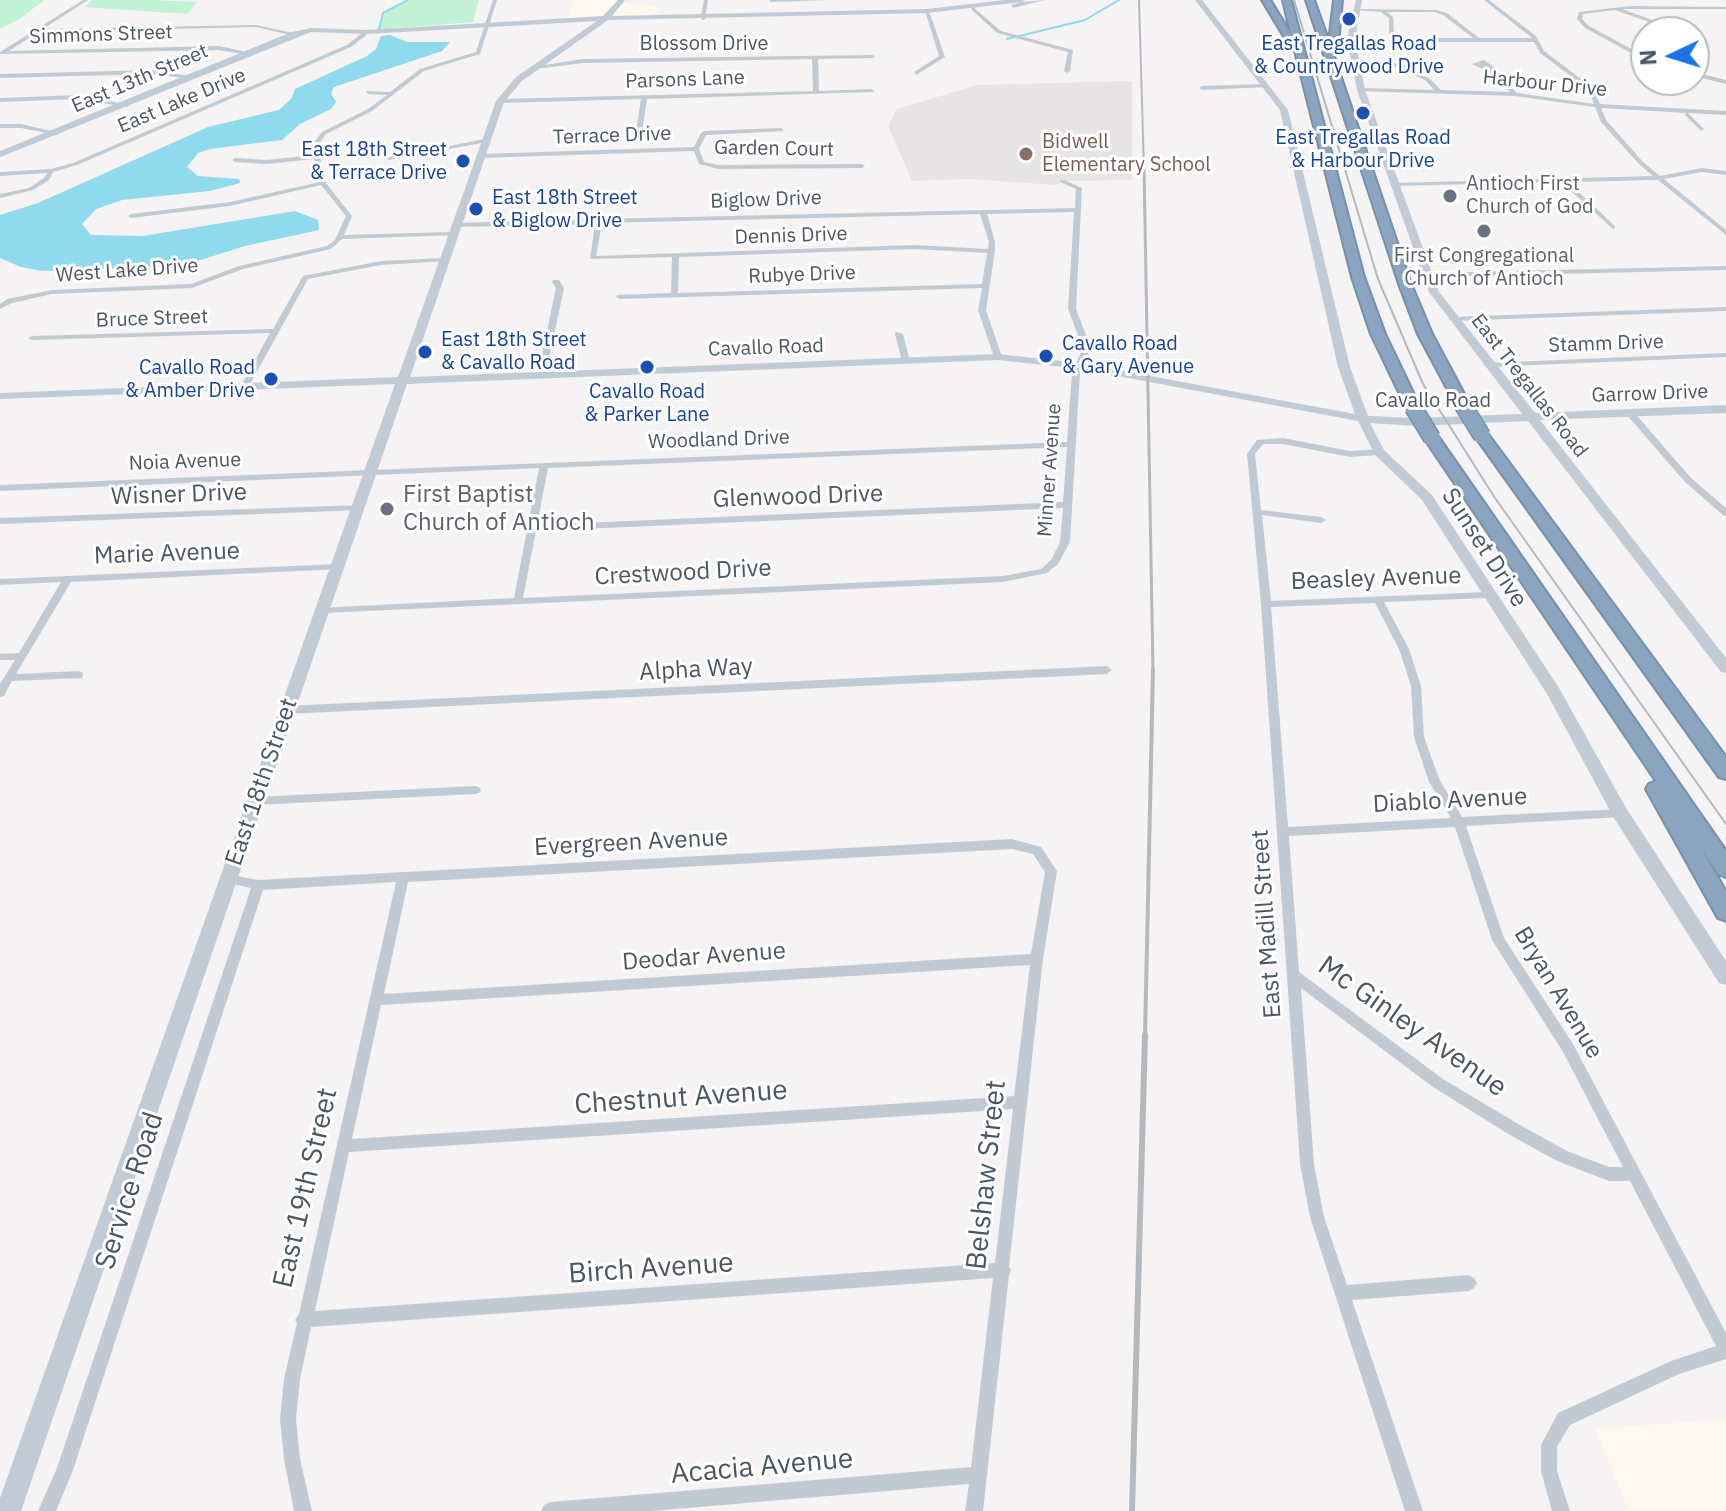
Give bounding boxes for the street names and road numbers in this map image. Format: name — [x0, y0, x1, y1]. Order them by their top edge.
street label: Simmons Street — [29, 21, 173, 49]
street label: Blossom Drive — [640, 32, 768, 56]
street label: East 13th Street — [68, 40, 212, 118]
street label: East Lake Drive — [114, 63, 250, 139]
street label: Parsons Lane — [625, 66, 745, 94]
street label: Harbour Drive — [1482, 66, 1608, 102]
street label: Terrace Drive — [552, 122, 672, 150]
street label: Garden Court — [714, 136, 834, 162]
street label: Biglow Drive — [710, 186, 822, 214]
street label: Dennis Drive — [734, 222, 848, 250]
street label: West Lake Drive — [55, 254, 199, 288]
street label: Rubye Drive — [748, 261, 856, 289]
street label: Bruce Street — [95, 305, 209, 333]
street label: East Tregallas Road — [1466, 309, 1592, 463]
street label: Stamm Drive — [1548, 330, 1664, 358]
street label: Cavallo Road — [708, 334, 824, 362]
street label: Garrow Drive — [1591, 380, 1709, 408]
street label: Cavallo Road — [1375, 389, 1491, 413]
street label: Minner Avenue — [1033, 402, 1067, 538]
street label: Woodland Drive — [648, 426, 790, 454]
street label: Noia Avenue — [128, 448, 242, 476]
street label: Wisner Drive — [111, 478, 247, 512]
street label: Glenwood Drive — [712, 480, 884, 514]
street label: Sunset Drive — [1435, 483, 1533, 613]
street label: Marie Avenue — [93, 537, 241, 571]
street label: Crestwood Drive — [594, 554, 772, 592]
street label: Beasley Avenue — [1290, 562, 1462, 596]
street label: Alpha Way — [638, 653, 754, 687]
street label: East 18th Street — [220, 695, 304, 869]
street label: Diablo Avenue — [1372, 783, 1528, 819]
street label: Evergreen Avenue — [533, 824, 729, 862]
street label: East Madill Street — [1246, 829, 1288, 1019]
street label: Bryan Avenue — [1507, 922, 1609, 1064]
street label: Deodar Avenue — [621, 937, 787, 977]
street label: Mc Ginley Avenue — [1311, 949, 1513, 1105]
street label: Chestnut Avenue — [573, 1074, 789, 1122]
street label: Belshaw Street — [960, 1078, 1014, 1272]
street label: East 19th Street — [267, 1085, 345, 1291]
street label: Service Road — [89, 1108, 171, 1274]
street label: Birch Avenue — [567, 1246, 735, 1292]
street label: Acacia Avenue — [669, 1442, 855, 1492]

